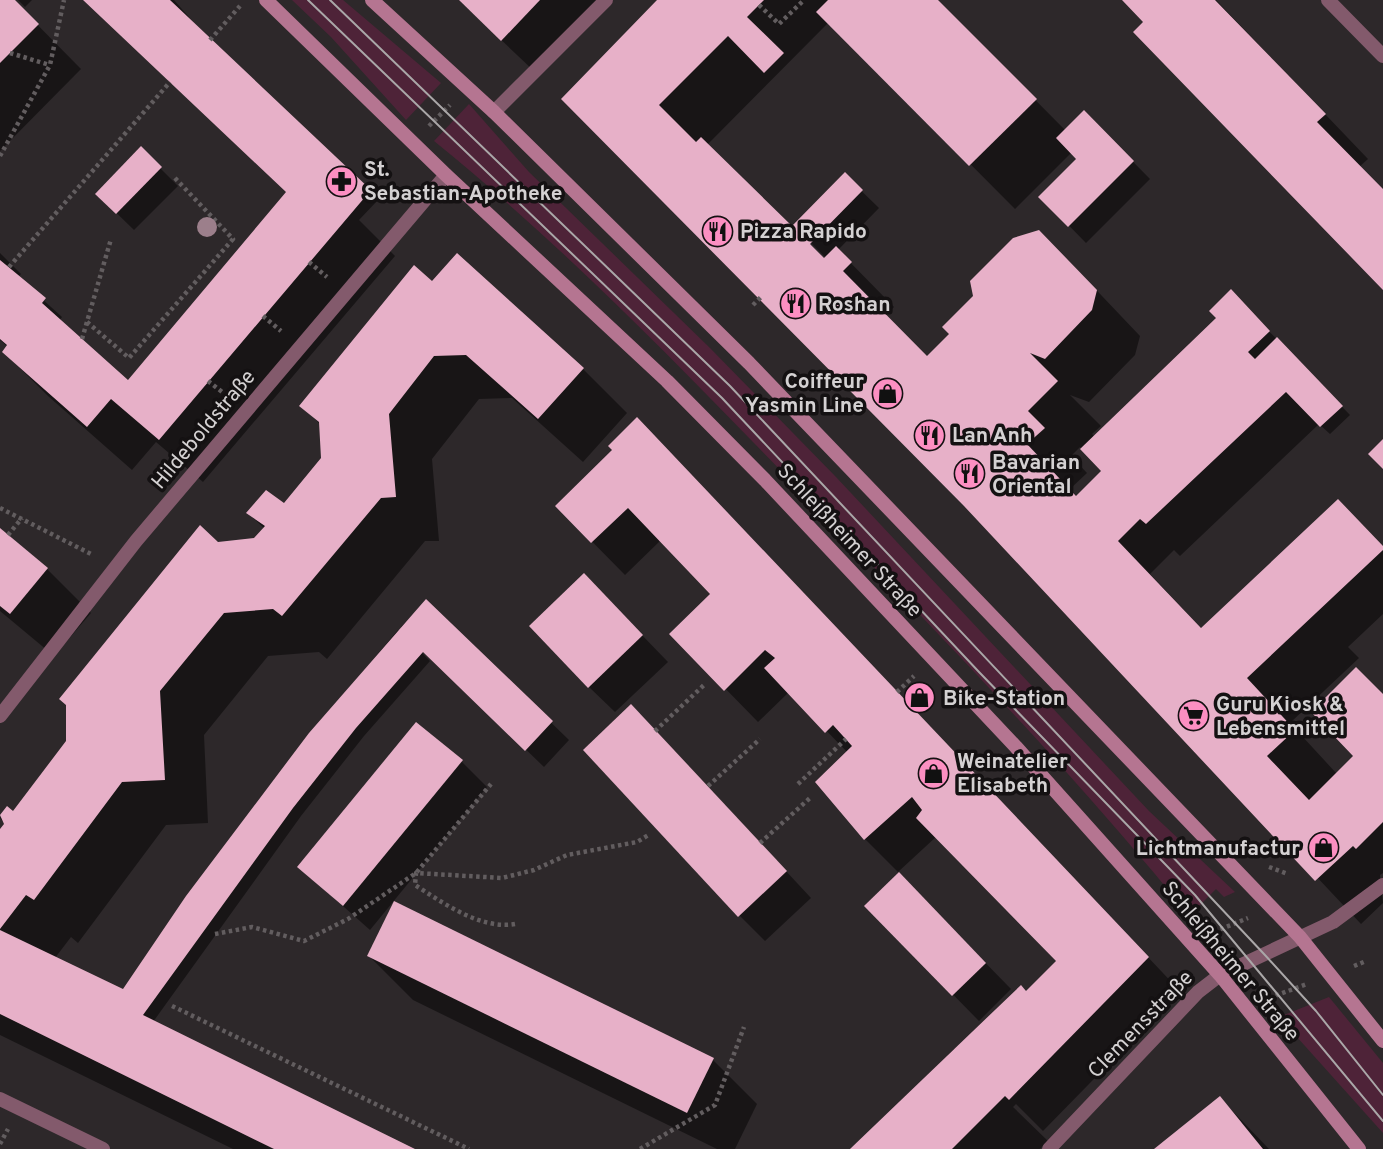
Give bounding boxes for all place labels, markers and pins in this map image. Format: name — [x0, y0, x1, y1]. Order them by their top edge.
place label: St. Sebastian-Apotheke — [364, 157, 563, 208]
pharmacy icon: St. Sebastian-Apotheke — [324, 164, 358, 198]
restaurant icon: Pizza Rapido — [700, 214, 734, 248]
place label: Pizza Rapido — [740, 219, 867, 246]
restaurant icon: Roshan — [778, 287, 812, 321]
place label: Roshan — [818, 292, 891, 319]
place label: Coiffeur Yasmin Line — [745, 369, 864, 420]
shop icon: Coiffeur Yasmin Line — [870, 376, 904, 410]
restaurant icon: Lan Anh — [912, 418, 946, 452]
place label: Lan Anh — [952, 423, 1032, 450]
place label: Bavarian Oriental — [992, 450, 1080, 501]
restaurant icon: Bavarian Oriental — [952, 457, 986, 491]
shop icon: Bike-Station — [903, 681, 937, 715]
place label: Bike-Station — [943, 686, 1065, 713]
place label: Guru Kiosk & Lebensmittel — [1216, 692, 1345, 743]
supermarket icon: Guru Kiosk & Lebensmittel — [1176, 699, 1210, 733]
place label: Weinatelier Elisabeth — [957, 749, 1068, 800]
shop icon: Weinatelier Elisabeth — [917, 756, 951, 790]
shop icon: Lichtmanufactur — [1306, 831, 1340, 865]
place label: Lichtmanufactur — [1136, 836, 1300, 863]

